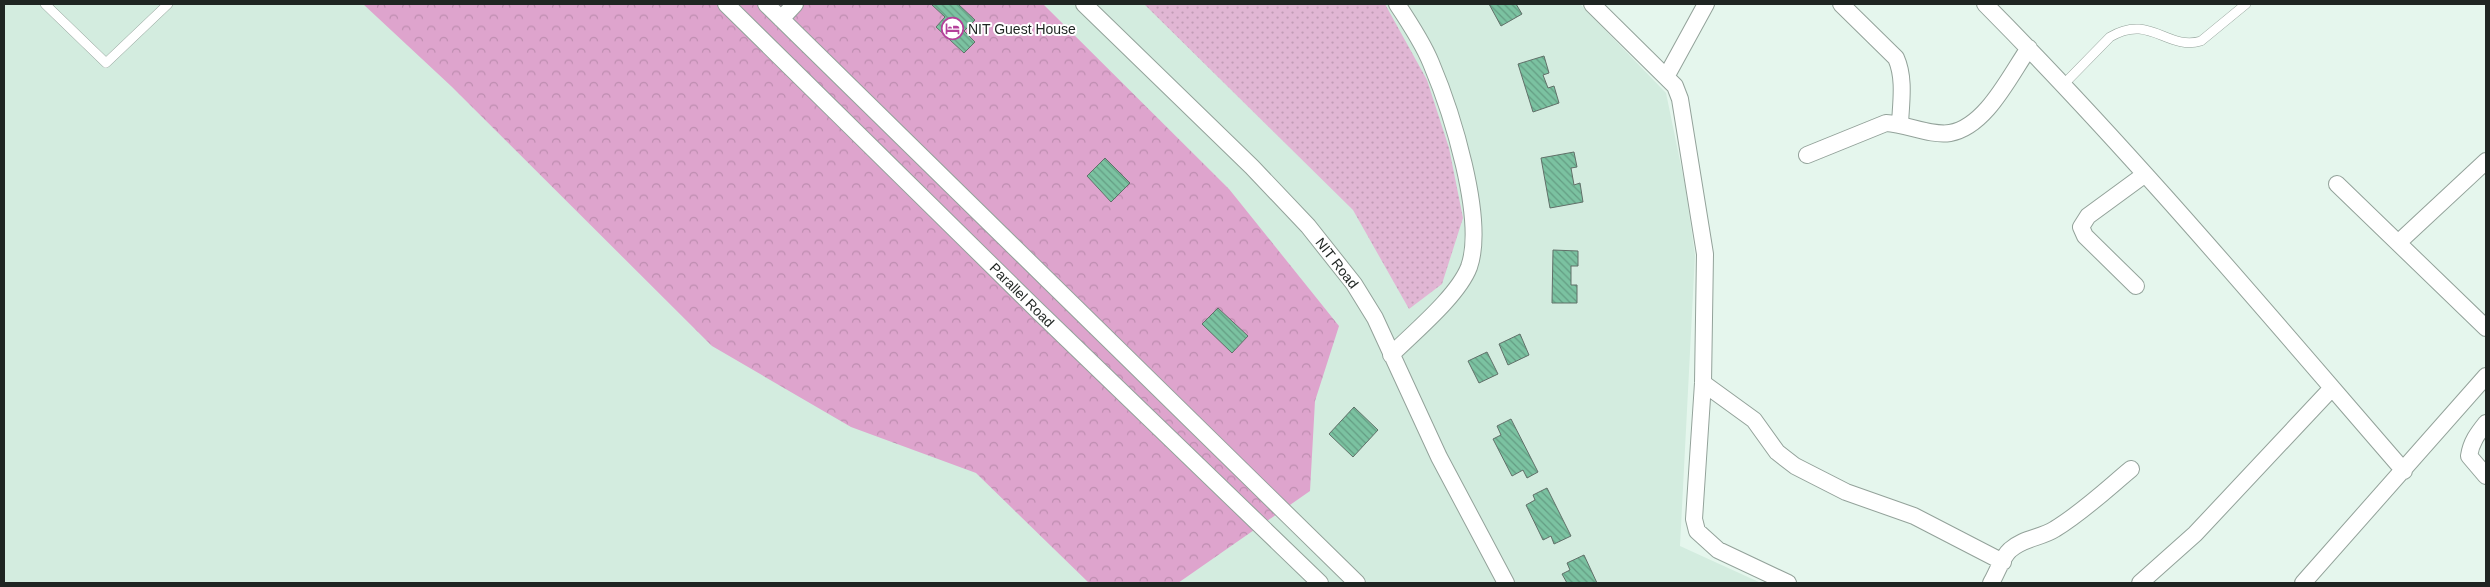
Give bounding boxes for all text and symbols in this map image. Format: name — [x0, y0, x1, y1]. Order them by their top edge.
hotel icon: NIT Guest House — [940, 17, 964, 41]
place label: NIT Guest House — [968, 21, 1076, 37]
street label: NIT Road — [1312, 235, 1362, 291]
street label: Parallel Road — [987, 260, 1057, 330]

